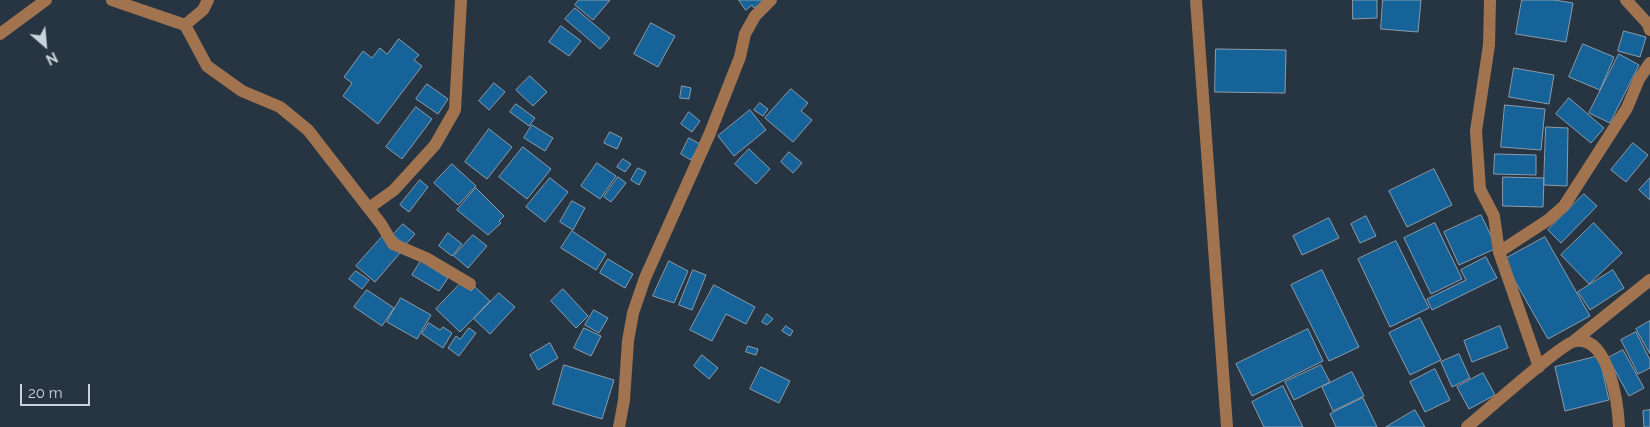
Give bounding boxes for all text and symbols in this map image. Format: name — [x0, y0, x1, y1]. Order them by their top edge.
north arrow — [20, 20, 70, 70]
text: N — [43, 49, 60, 68]
scale bar — [22, 374, 92, 406]
text: 20 m — [28, 384, 63, 402]

